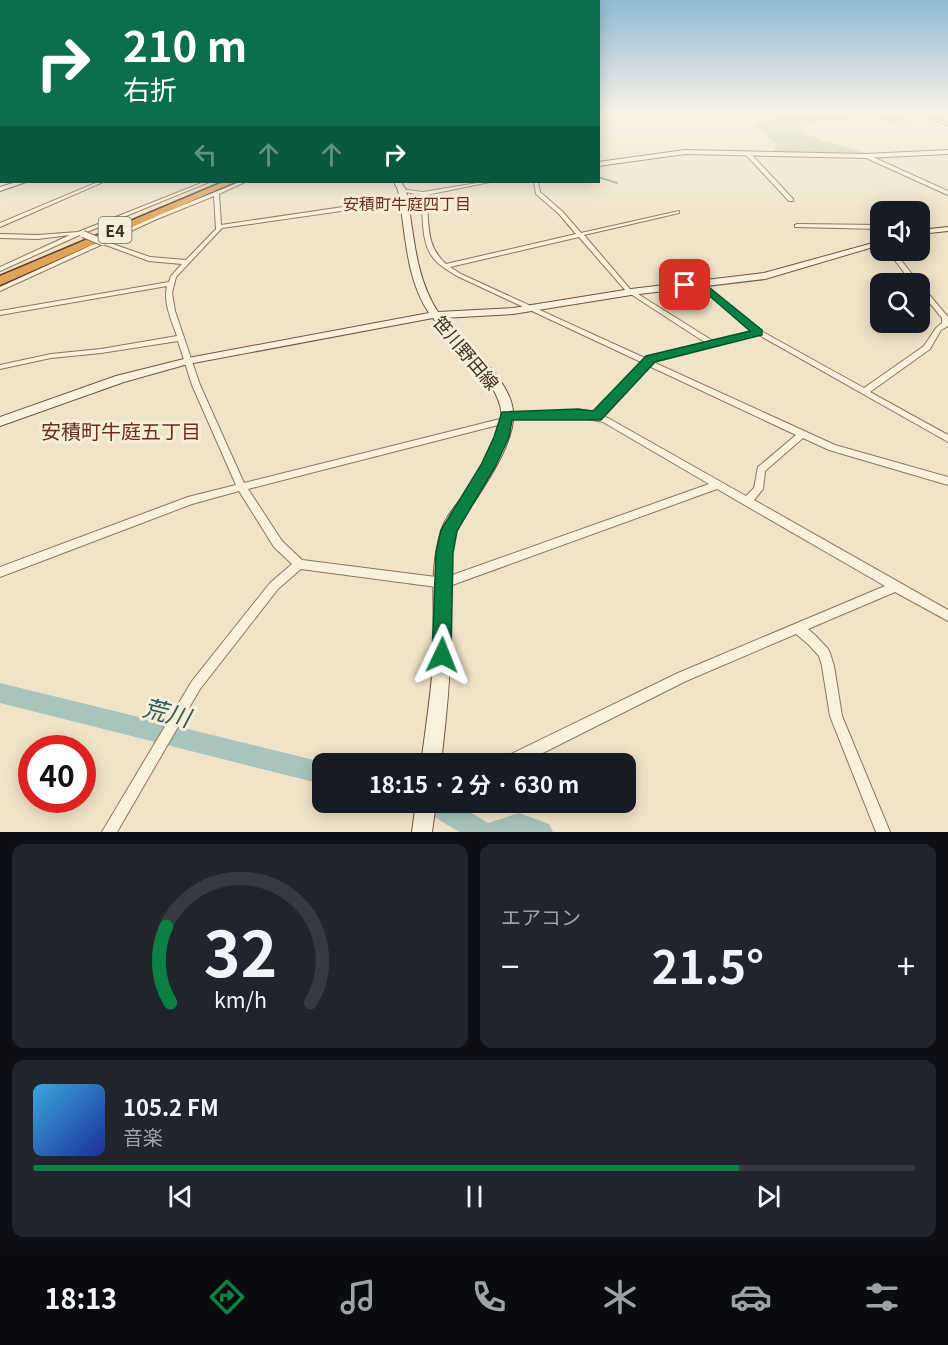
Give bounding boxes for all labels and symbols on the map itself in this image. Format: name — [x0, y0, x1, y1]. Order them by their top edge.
district label: 安積町牛庭四丁目 — [343, 191, 471, 215]
road number: E4 — [98, 217, 132, 243]
pin — [659, 259, 710, 310]
street label: 笹川野田線 — [428, 309, 506, 395]
district label: 安積町牛庭五丁目 — [41, 416, 201, 445]
position arrow — [410, 623, 474, 687]
water label: 荒川 — [139, 688, 197, 735]
speed limit sign: 40 — [18, 735, 96, 813]

